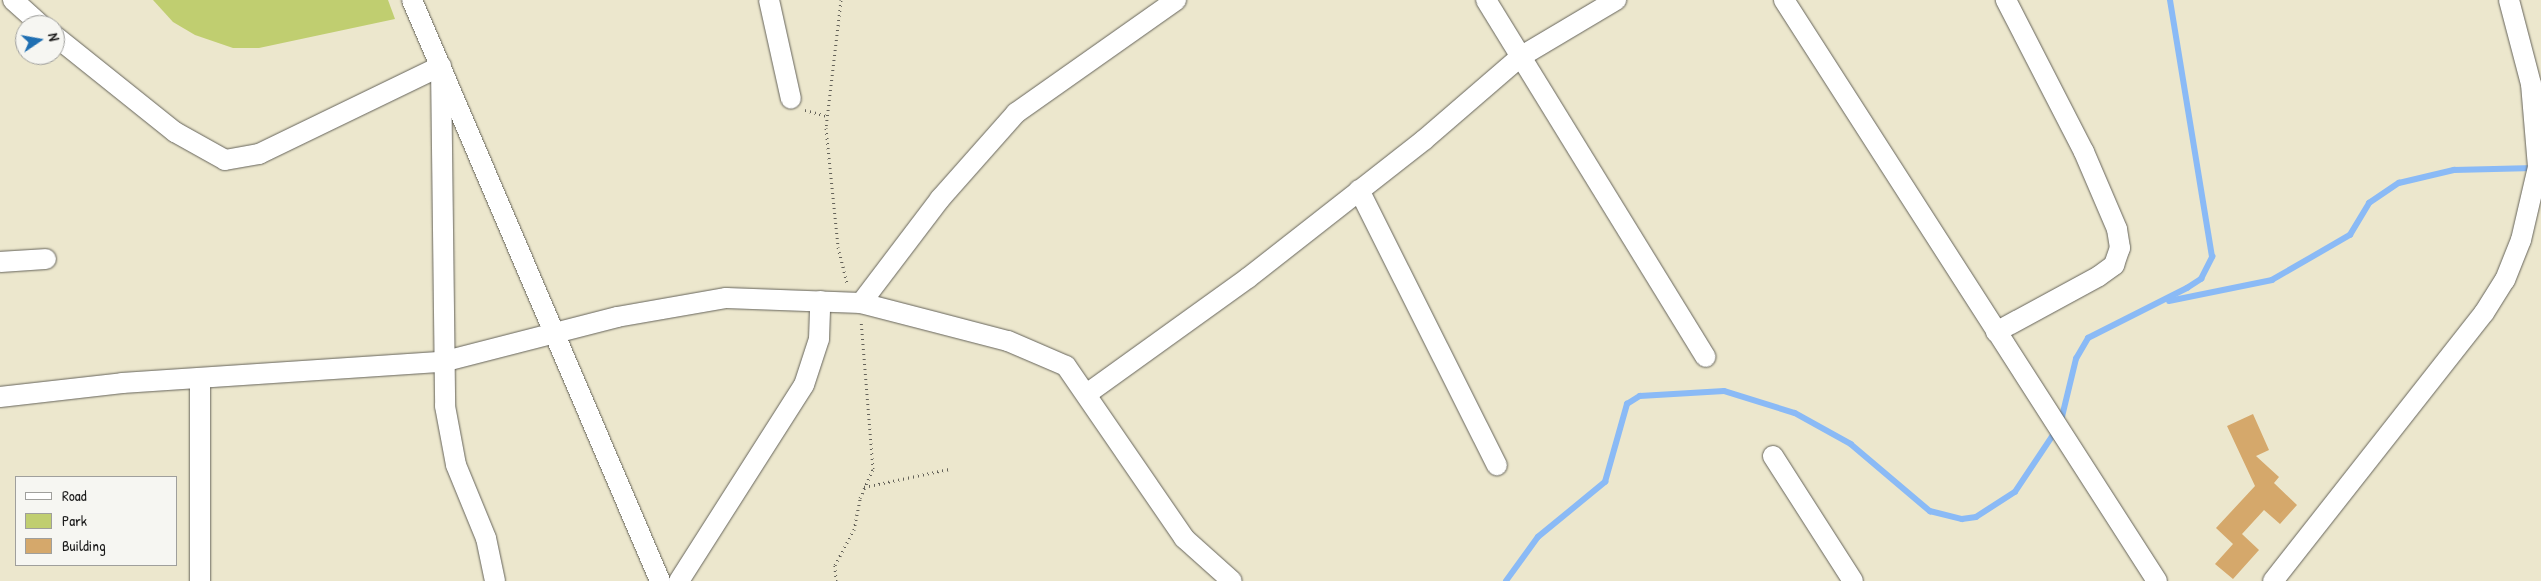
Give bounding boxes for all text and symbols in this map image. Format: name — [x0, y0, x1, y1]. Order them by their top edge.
north arrow — [15, 15, 65, 65]
text: N — [44, 31, 64, 43]
legend — [15, 476, 178, 566]
text: Road — [62, 485, 87, 506]
text: Park — [62, 510, 87, 531]
text: Building — [62, 535, 106, 556]

